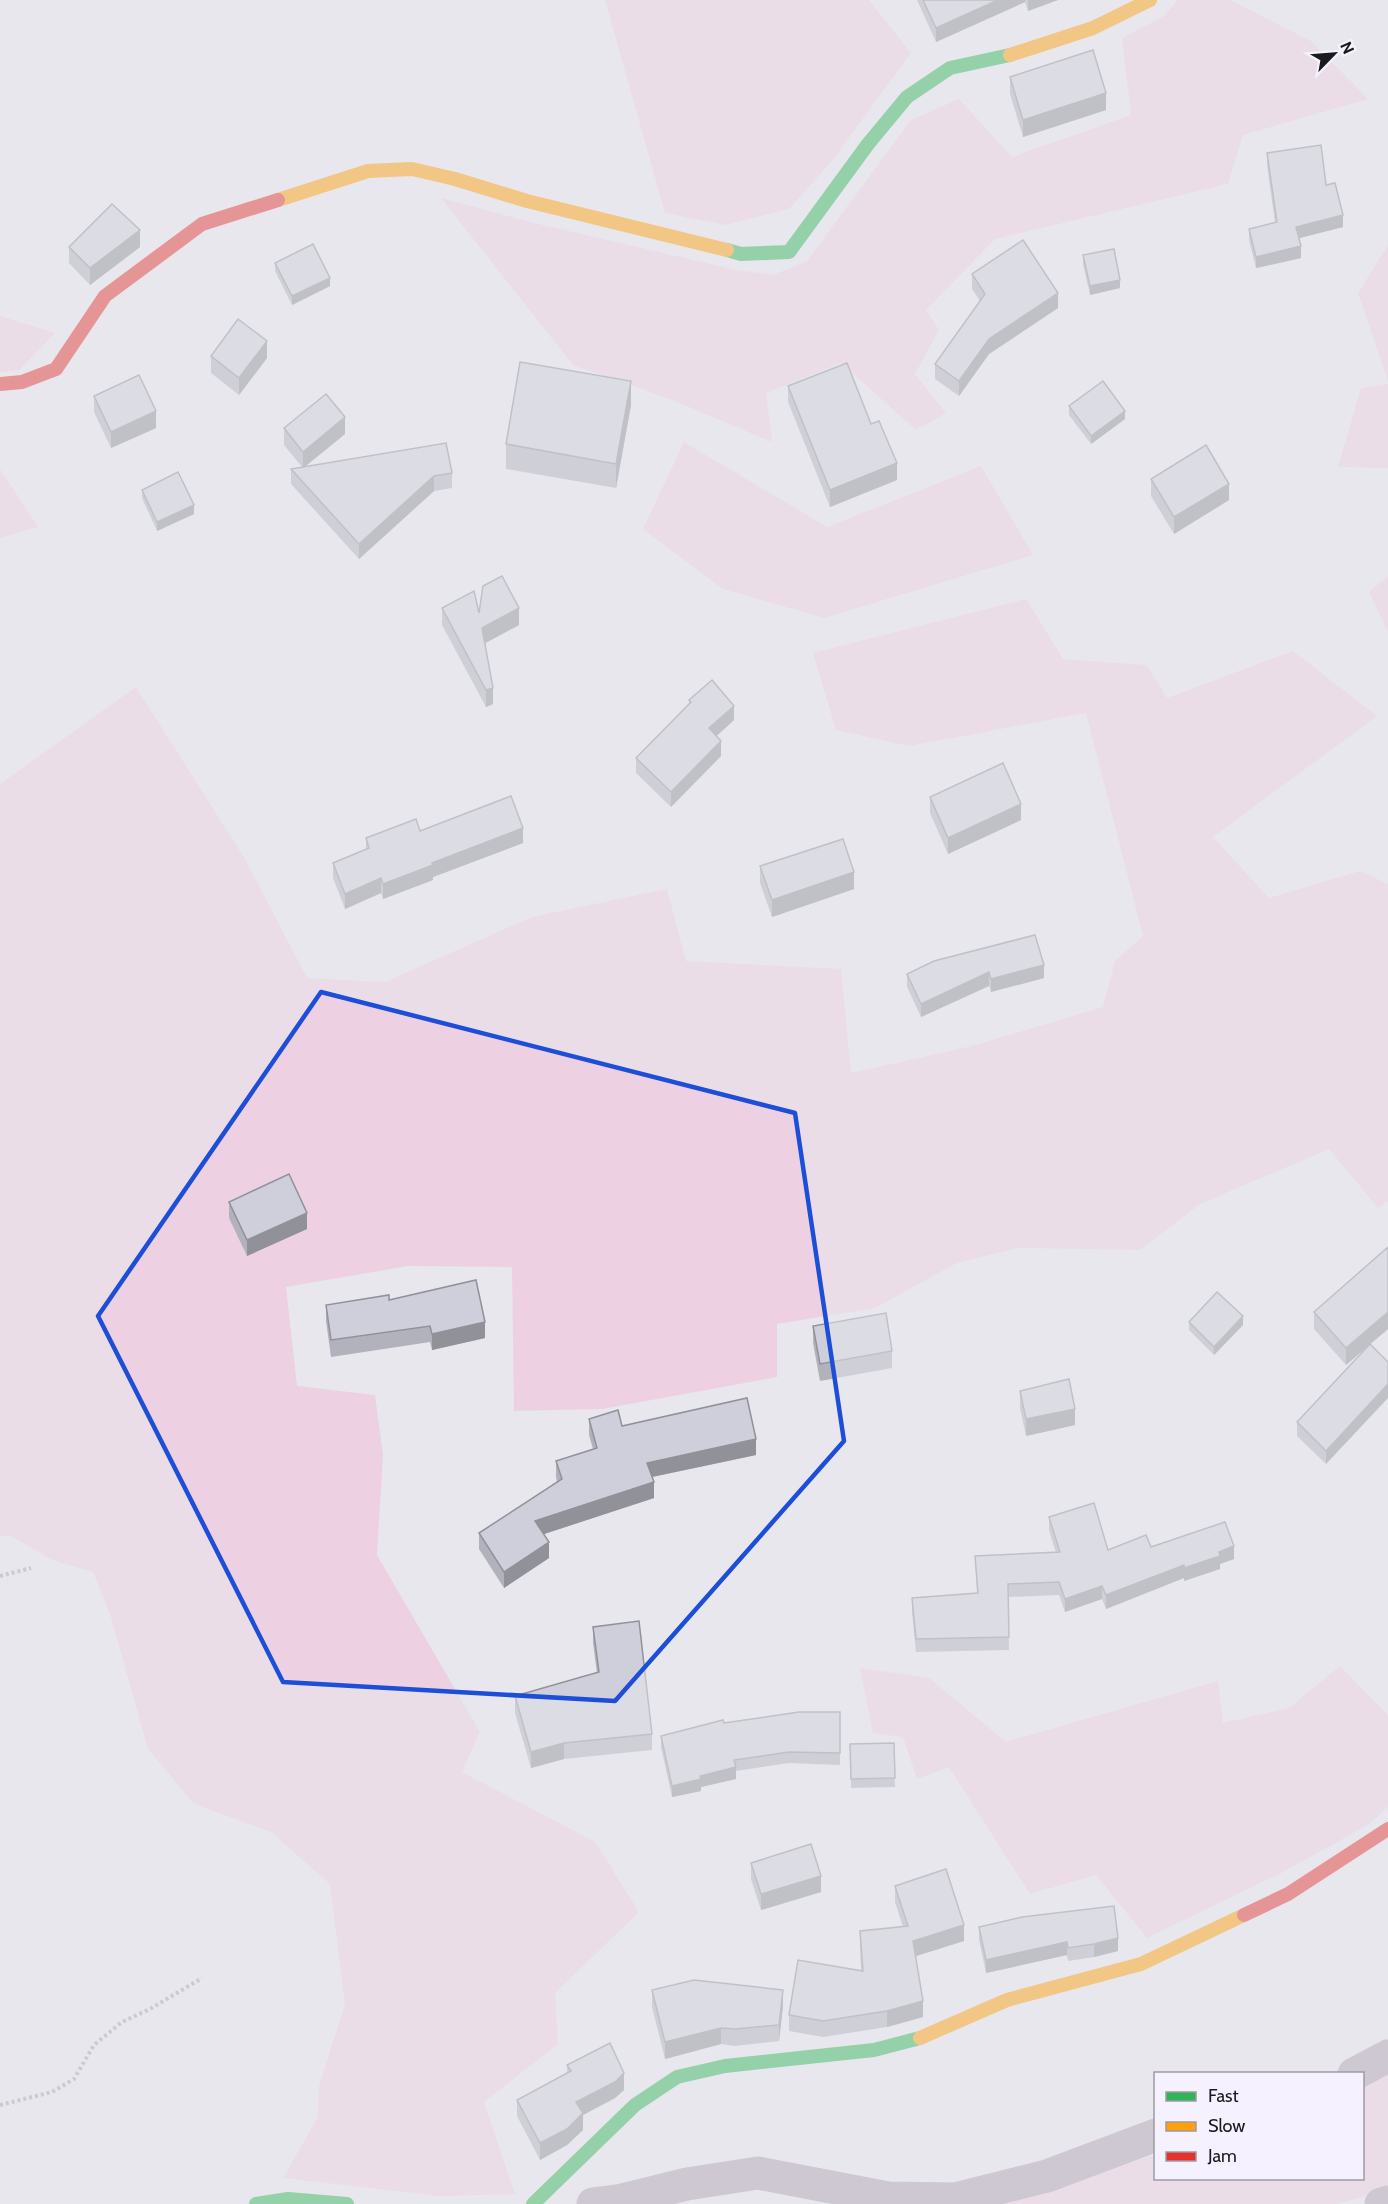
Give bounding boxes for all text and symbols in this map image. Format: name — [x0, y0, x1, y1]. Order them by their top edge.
north arrow — [1304, 24, 1364, 84]
text: N — [1336, 39, 1358, 57]
legend — [1154, 2072, 1364, 2180]
text: Fast — [1208, 2085, 1239, 2107]
text: Slow — [1208, 2115, 1245, 2137]
text: Jam — [1207, 2145, 1237, 2167]

